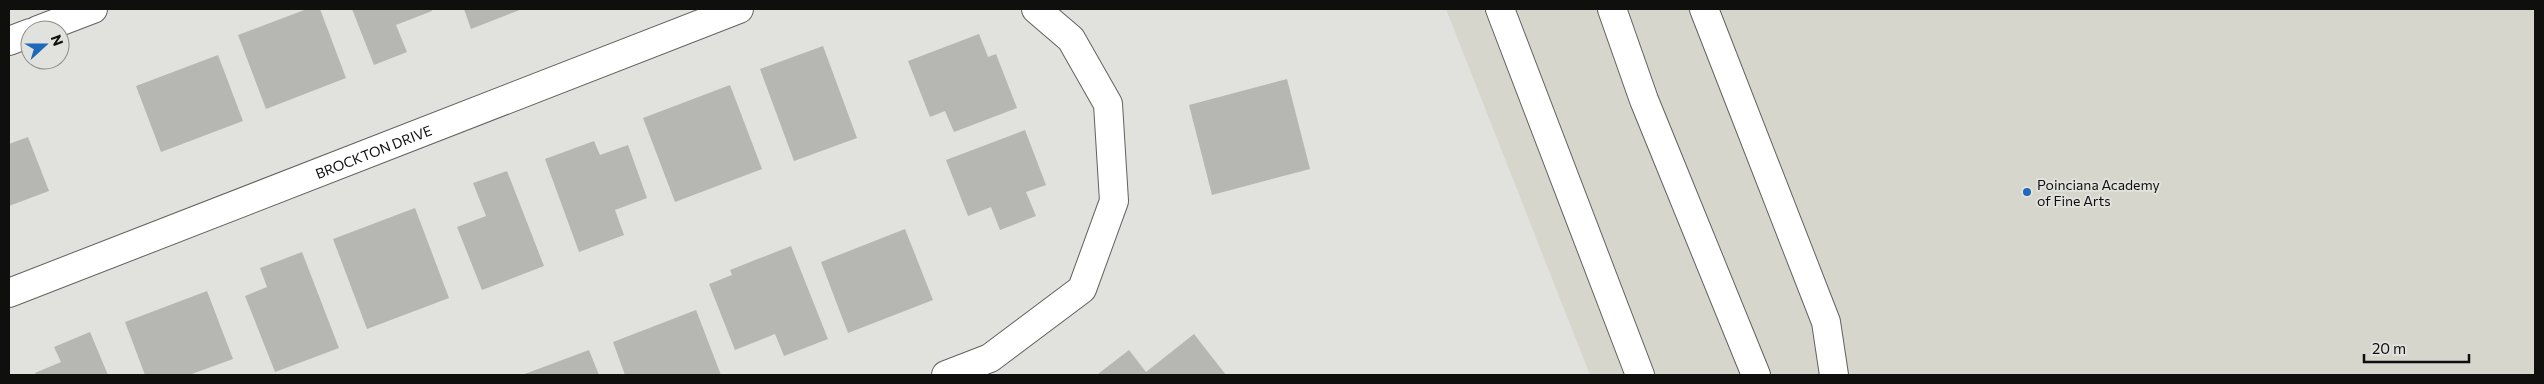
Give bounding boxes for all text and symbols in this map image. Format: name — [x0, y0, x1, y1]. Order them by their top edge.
north arrow — [20, 20, 70, 70]
text: N — [48, 32, 67, 48]
street label: BROCKTON DRIVE — [313, 121, 434, 182]
place label: Poinciana Academy of Fine Arts — [2037, 176, 2160, 209]
marker: Poinciana Academy of Fine Arts — [2021, 186, 2033, 198]
scale bar — [2364, 332, 2469, 364]
text: 20 m — [2372, 339, 2406, 357]

